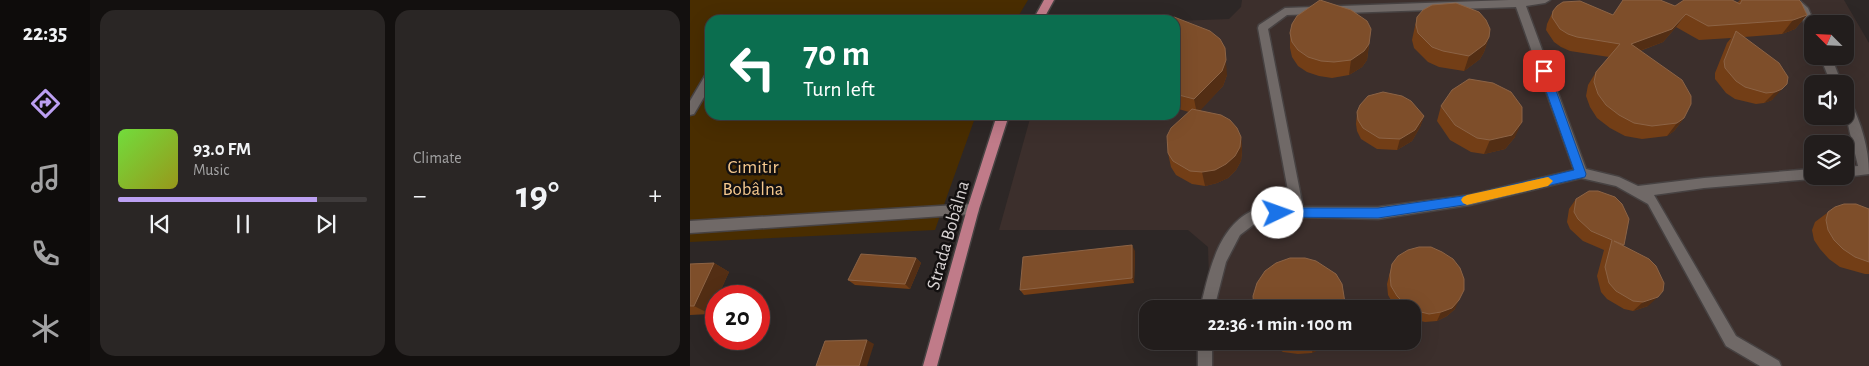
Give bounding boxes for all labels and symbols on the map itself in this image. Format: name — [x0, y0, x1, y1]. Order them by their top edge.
north arrow — [1804, 15, 1854, 65]
pin — [1523, 50, 1565, 92]
park label: Cimitir Bobâlna — [722, 158, 784, 199]
street label: Strada Bobâlna — [924, 178, 973, 292]
position arrow — [1251, 186, 1303, 238]
speed limit sign: 20 — [705, 285, 770, 350]

